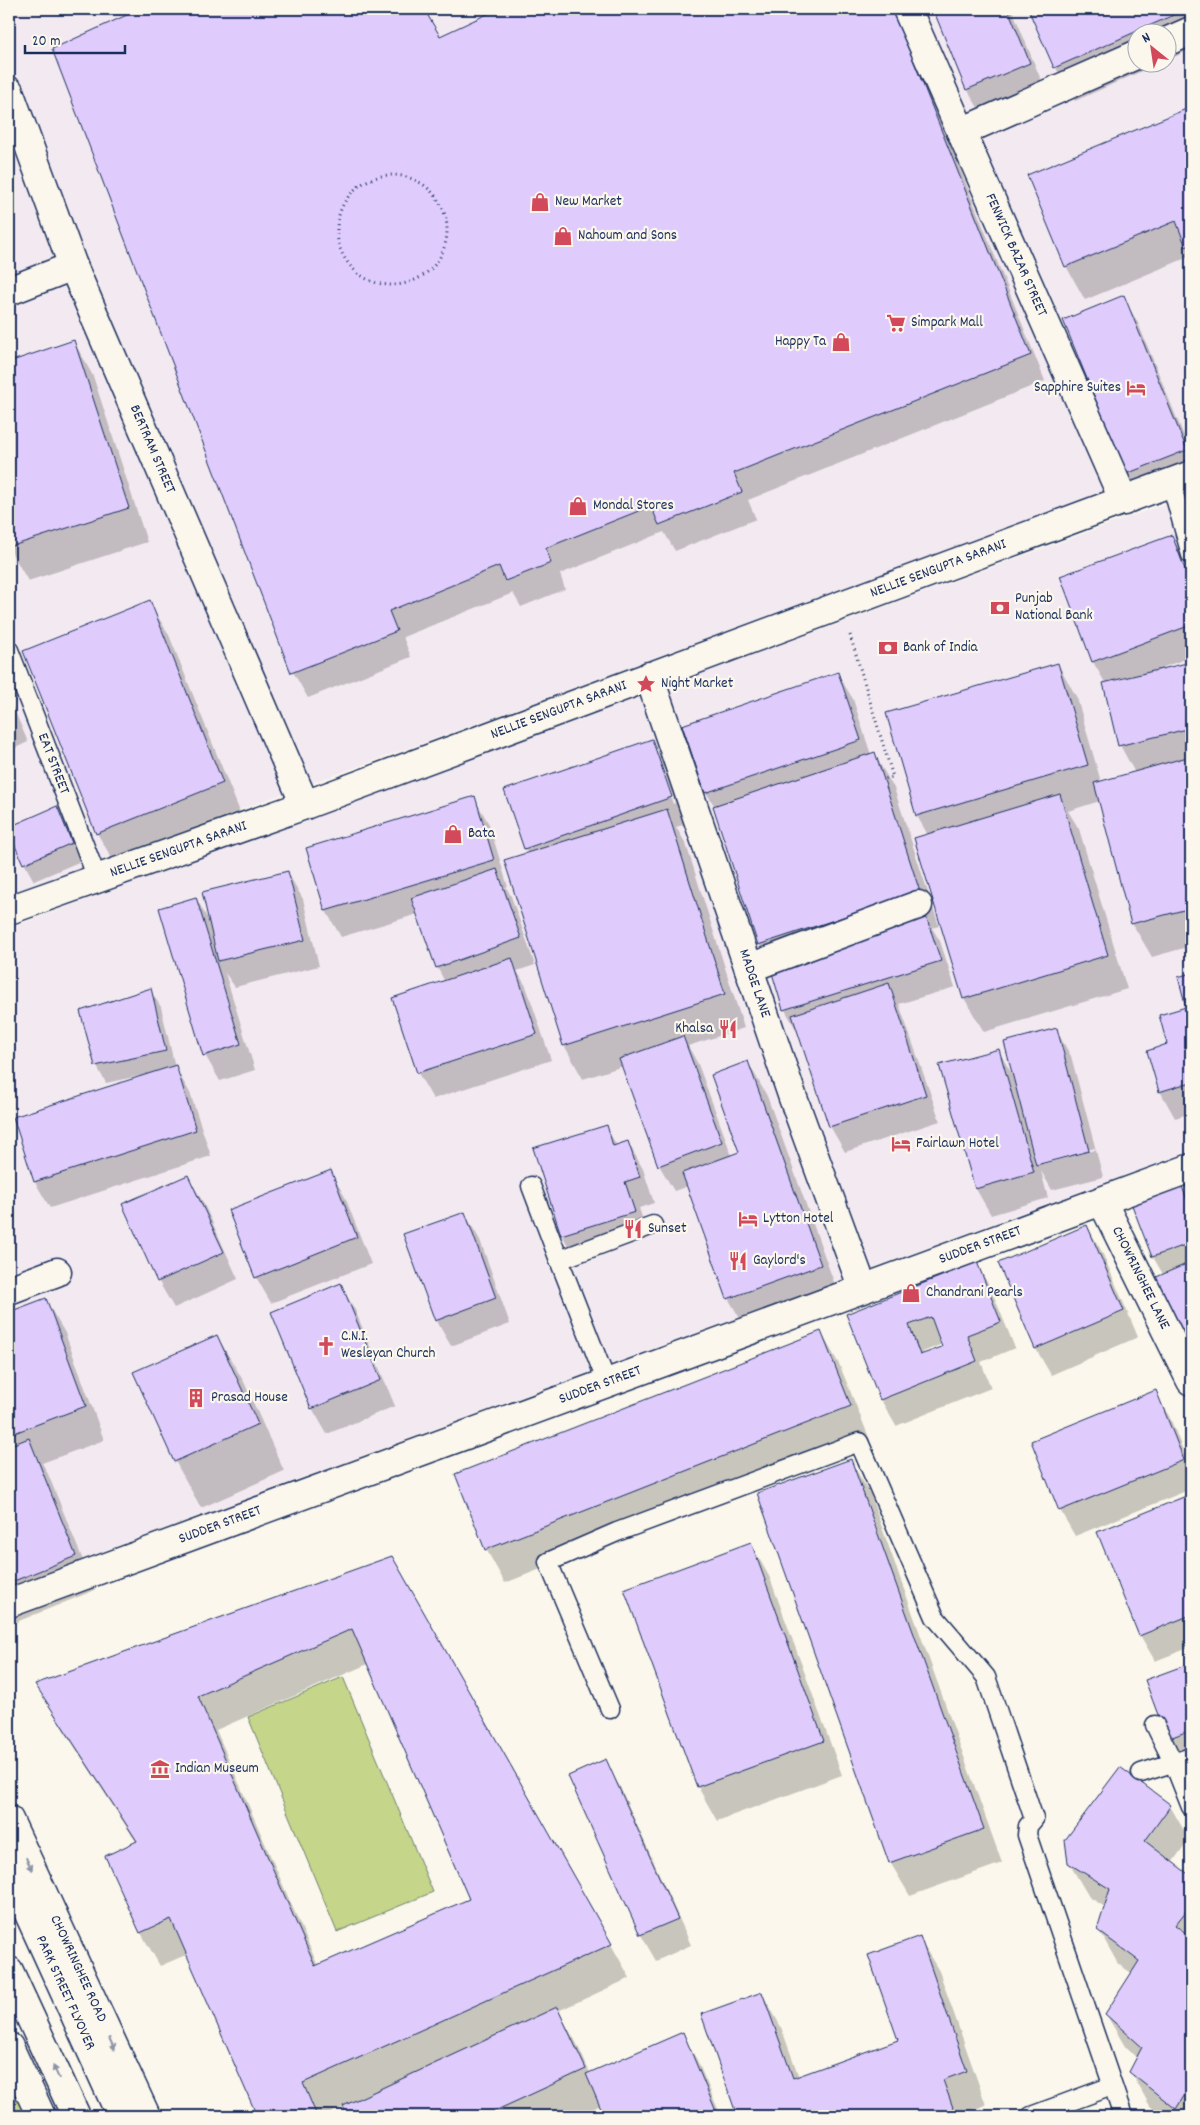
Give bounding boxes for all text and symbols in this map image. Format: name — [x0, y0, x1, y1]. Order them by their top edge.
scale bar — [25, 22, 125, 54]
north arrow — [1128, 22, 1178, 72]
text: N — [1139, 28, 1155, 49]
text: 20 m — [32, 31, 60, 53]
street label: FENWICK BAZAR STREET — [979, 190, 1052, 320]
shop icon: New Market — [529, 191, 551, 213]
place label: New Market — [555, 191, 622, 213]
shop icon: Nahoum and Sons — [552, 225, 574, 247]
place label: Nahoum and Sons — [578, 225, 677, 247]
supermarket icon: Simpark Mall — [885, 312, 907, 334]
place label: Simpark Mall — [911, 312, 983, 334]
place label: Happy Ta — [775, 331, 827, 353]
shop icon: Happy Ta — [830, 331, 852, 353]
place label: Sapphire Suites — [1034, 377, 1121, 399]
hotel icon: Sapphire Suites — [1125, 377, 1147, 399]
street label: BERTRAM STREET — [123, 402, 181, 497]
shop icon: Mondal Stores — [567, 495, 589, 517]
place label: Mondal Stores — [593, 495, 674, 517]
street label: NELLIE SENGUPTA SARANI — [867, 534, 1010, 605]
place label: Punjab National Bank — [1015, 588, 1093, 627]
bank icon: Punjab National Bank — [989, 597, 1011, 619]
bank icon: Bank of India — [877, 637, 899, 659]
place label: Bank of India — [903, 637, 978, 659]
place icon: Night Market — [635, 673, 657, 695]
place label: Night Market — [661, 673, 734, 695]
street label: NELLIE SENGUPTA SARANI — [488, 675, 631, 746]
street label: EAT STREET — [31, 730, 75, 798]
street label: NELLIE SENGUPTA SARANI — [107, 815, 250, 884]
shop icon: Bata — [442, 823, 464, 845]
place label: Bata — [468, 823, 496, 845]
street label: MADGE LANE — [732, 946, 776, 1021]
place label: Khalsa — [675, 1018, 714, 1040]
restaurant icon: Khalsa — [717, 1018, 739, 1040]
hotel icon: Fairlawn Hotel — [890, 1133, 912, 1155]
place label: Fairlawn Hotel — [916, 1133, 999, 1155]
hotel icon: Lytton Hotel — [737, 1208, 759, 1230]
place label: Lytton Hotel — [763, 1208, 834, 1230]
restaurant icon: Sunset — [622, 1218, 644, 1240]
place label: Sunset — [648, 1218, 687, 1240]
street label: SUDDER STREET — [936, 1220, 1025, 1271]
street label: CHOWRINGHEE LANE — [1105, 1223, 1175, 1334]
restaurant icon: Gaylord's — [727, 1250, 749, 1272]
place label: Gaylord's — [753, 1250, 806, 1272]
shop icon: Chandrani Pearls — [900, 1282, 922, 1304]
place label: Chandrani Pearls — [926, 1282, 1023, 1304]
place label: C.N.I. Wesleyan Church — [341, 1326, 436, 1365]
church icon: C.N.I. Wesleyan Church — [315, 1335, 337, 1357]
street label: SUDDER STREET — [556, 1360, 645, 1411]
building icon: Prasad House — [185, 1387, 207, 1409]
place label: Prasad House — [211, 1387, 288, 1409]
street label: SUDDER STREET — [176, 1500, 265, 1551]
museum icon: Indian Museum — [149, 1758, 171, 1780]
place label: Indian Museum — [175, 1758, 259, 1780]
one-way arrow — [26, 1857, 34, 1871]
street label: CHOWRINGHEE ROAD — [44, 1912, 112, 2026]
street label: PARK STREET FLYOVER — [29, 1932, 101, 2054]
one-way arrow — [108, 2036, 117, 2051]
one-way arrow — [51, 2065, 59, 2079]

